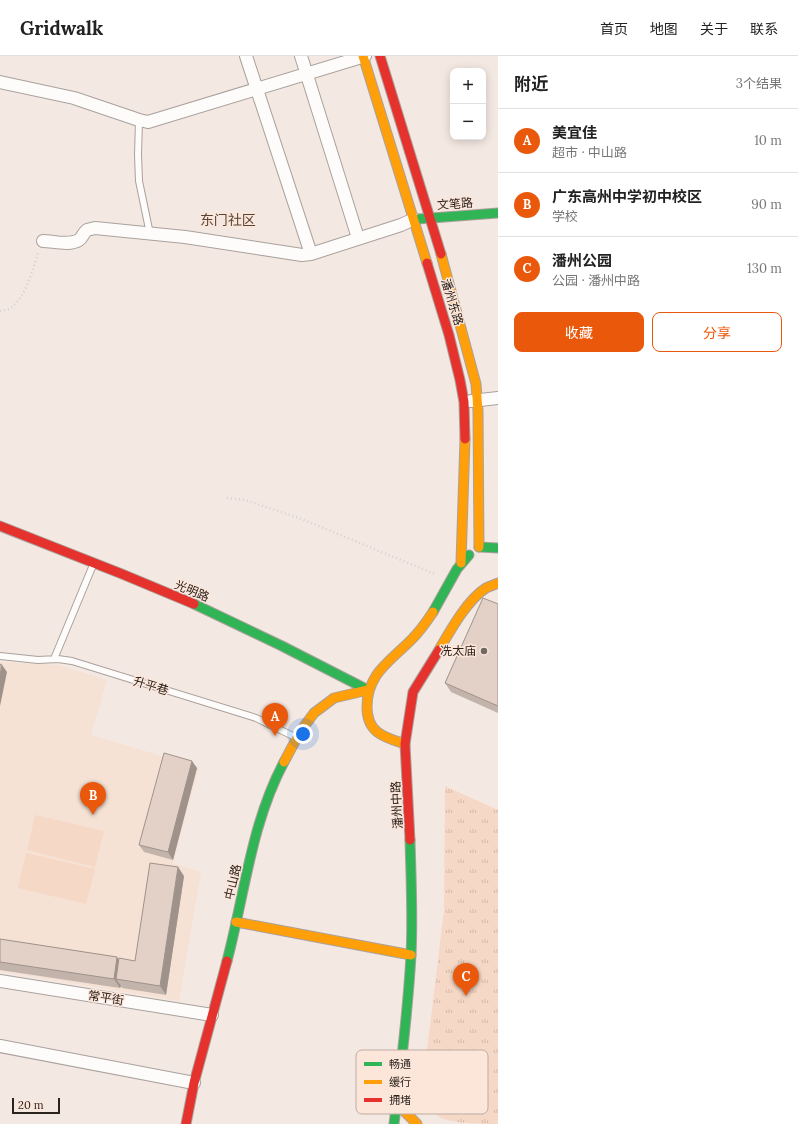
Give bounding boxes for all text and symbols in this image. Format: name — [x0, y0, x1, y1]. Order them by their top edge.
text: Gridwalk — [20, 16, 103, 40]
text: 首页 — [600, 20, 628, 38]
text: 地图 — [650, 20, 678, 38]
text: 关于 — [700, 20, 728, 38]
text: 联系 — [750, 20, 778, 38]
map controls — [450, 68, 486, 140]
button: + — [450, 68, 486, 104]
text: 附近 — [514, 73, 548, 95]
text: 3个结果 — [736, 75, 782, 92]
button: − — [450, 104, 486, 140]
text: 美宜佳 — [552, 123, 597, 142]
text: A — [523, 132, 531, 149]
text: 10 m — [754, 132, 782, 149]
text: 超市 · 中山路 — [552, 144, 627, 161]
text: 广东高州中学初中校区 — [552, 187, 702, 206]
street label: 文笔路 — [436, 195, 473, 212]
text: B — [523, 196, 531, 213]
text: 90 m — [751, 196, 782, 213]
text: 学校 — [552, 208, 578, 225]
district label: 东门社区 — [200, 211, 256, 229]
text: 潘州公园 — [552, 251, 612, 270]
text: C — [523, 260, 531, 277]
text: 130 m — [747, 260, 782, 277]
text: 公园 · 潘州中路 — [552, 272, 640, 289]
street label: 潘州东路 — [438, 277, 467, 327]
button: 收藏 — [514, 312, 644, 352]
button: 分享 — [652, 312, 782, 352]
street label: 光明路 — [173, 577, 212, 604]
place label: 冼太庙 — [440, 643, 476, 658]
marker: 冼太庙 — [479, 646, 489, 656]
street label: 升平巷 — [132, 673, 171, 698]
pin: A — [262, 703, 288, 736]
your location — [293, 724, 313, 744]
street label: 潘州中路 — [388, 781, 405, 829]
pin: B — [80, 782, 106, 815]
street label: 中山路 — [221, 863, 244, 901]
pin: C — [453, 963, 479, 996]
street label: 常平街 — [87, 987, 125, 1008]
legend — [356, 1050, 488, 1114]
text: 畅通 — [389, 1057, 411, 1071]
text: 缓行 — [389, 1075, 411, 1089]
text: 拥堵 — [389, 1093, 411, 1107]
scale bar — [12, 1096, 60, 1115]
text: 20 m — [18, 1098, 43, 1112]

